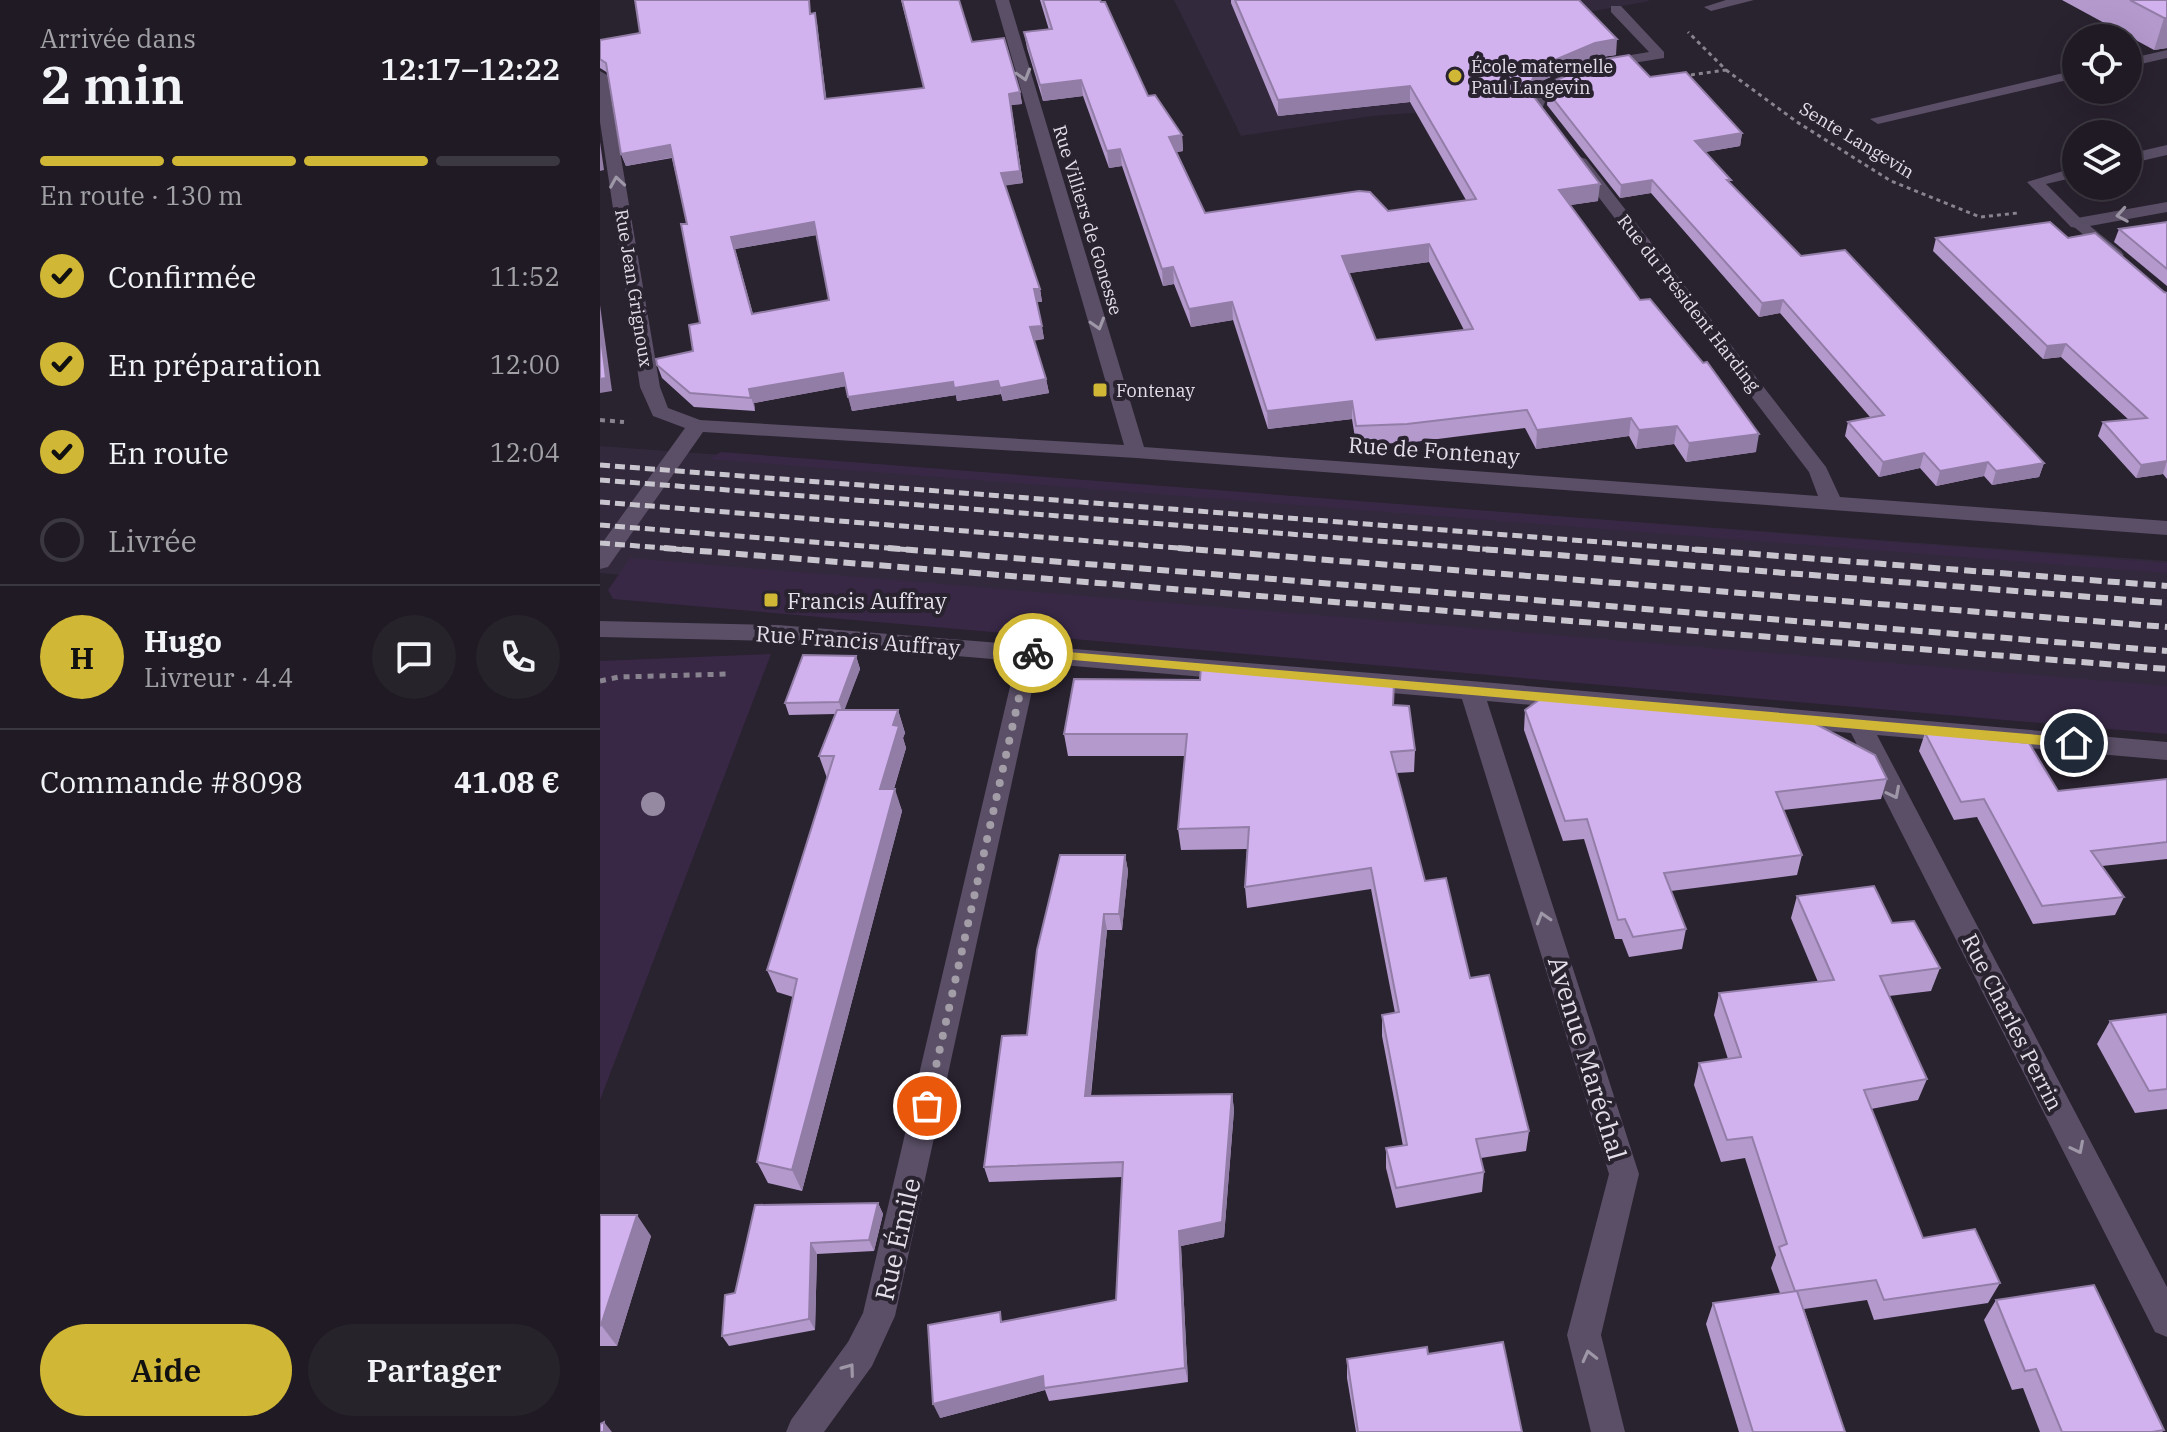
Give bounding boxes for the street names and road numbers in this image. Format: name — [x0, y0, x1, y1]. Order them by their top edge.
street label: Sente Langevin — [1795, 97, 1919, 183]
street label: Rue Villiers de Gonesse — [1048, 122, 1128, 318]
street label: Rue Jean Grignoux — [610, 207, 658, 369]
street label: Rue du Président Harding — [1613, 210, 1766, 396]
street label: Rue de Fontenay — [1347, 430, 1521, 470]
street label: Rue Francis Auffray — [755, 618, 961, 662]
street label: Rue Charles Perrin — [1956, 929, 2070, 1115]
street label: Avenue Maréchal — [1541, 952, 1635, 1164]
street label: Rue Émile — [866, 1174, 928, 1304]

